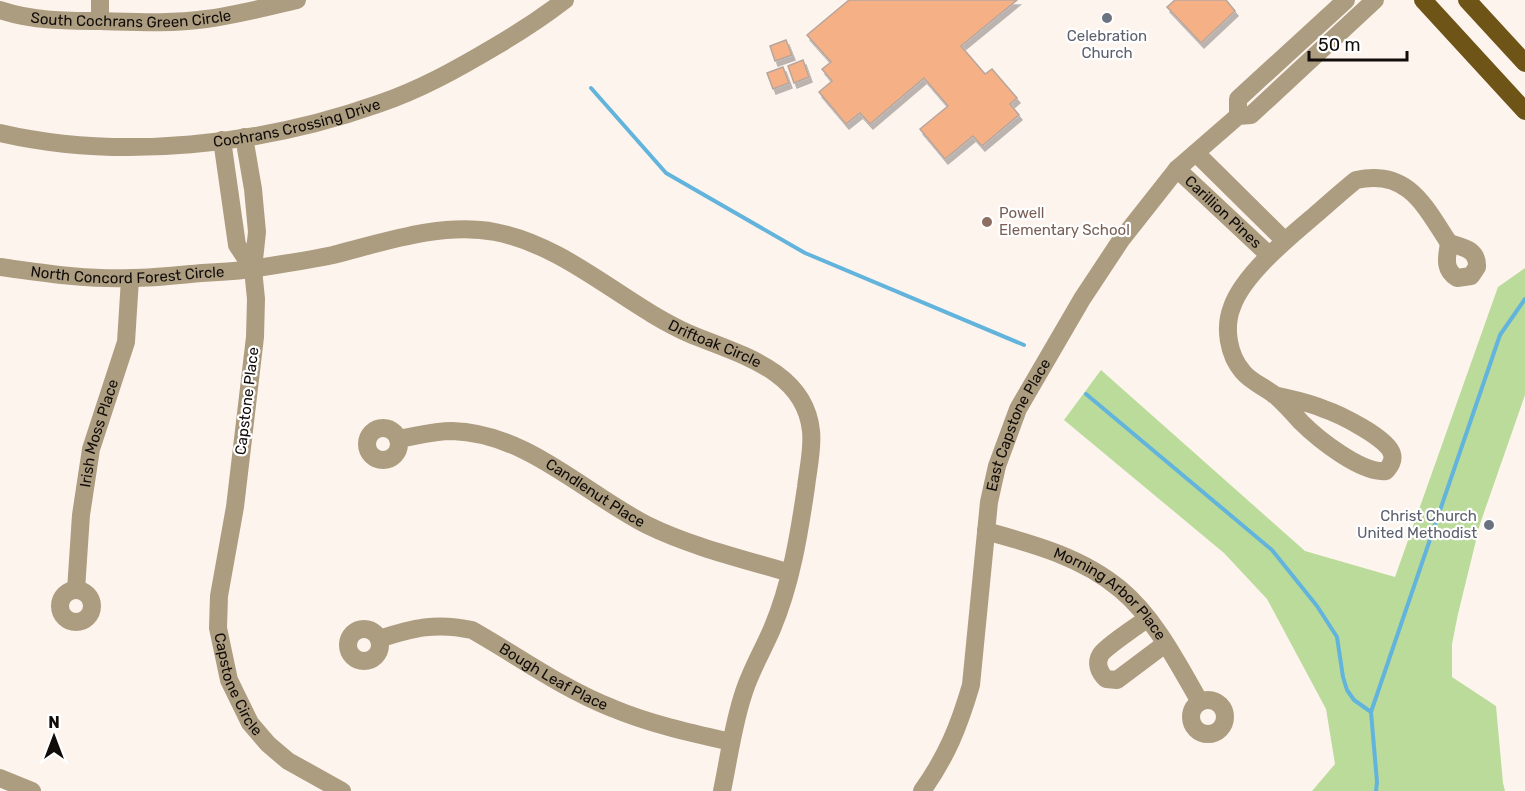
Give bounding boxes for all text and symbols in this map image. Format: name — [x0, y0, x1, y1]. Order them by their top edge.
street label: South Cochrans Green Circle — [29, 6, 233, 31]
marker: Celebration Church — [1100, 11, 1114, 25]
scale bar — [1309, 24, 1406, 62]
place label: Celebration Church — [1067, 27, 1147, 62]
text: 50 m — [1318, 34, 1361, 56]
street label: Cochrans Crossing Drive — [212, 95, 383, 151]
street label: Carillion Pines — [1181, 172, 1265, 252]
place label: Powell Elementary School — [999, 204, 1130, 239]
marker: Powell Elementary School — [980, 215, 994, 229]
street label: North Concord Forest Circle — [29, 262, 225, 287]
street label: Driftoak Circle — [665, 316, 764, 372]
street label: Capstone Place — [231, 346, 263, 456]
street label: East Capstone Place — [983, 355, 1054, 493]
street label: Irish Moss Place — [76, 377, 122, 489]
street label: Candlenut Place — [542, 455, 648, 531]
place label: Christ Church United Methodist — [1357, 507, 1477, 542]
marker: Christ Church United Methodist — [1482, 518, 1496, 532]
street label: Morning Arbor Place — [1051, 544, 1170, 643]
street label: Capstone Circle — [210, 631, 266, 740]
street label: Bough Leaf Place — [496, 639, 611, 714]
north arrow — [24, 707, 84, 767]
text: N — [48, 713, 60, 732]

